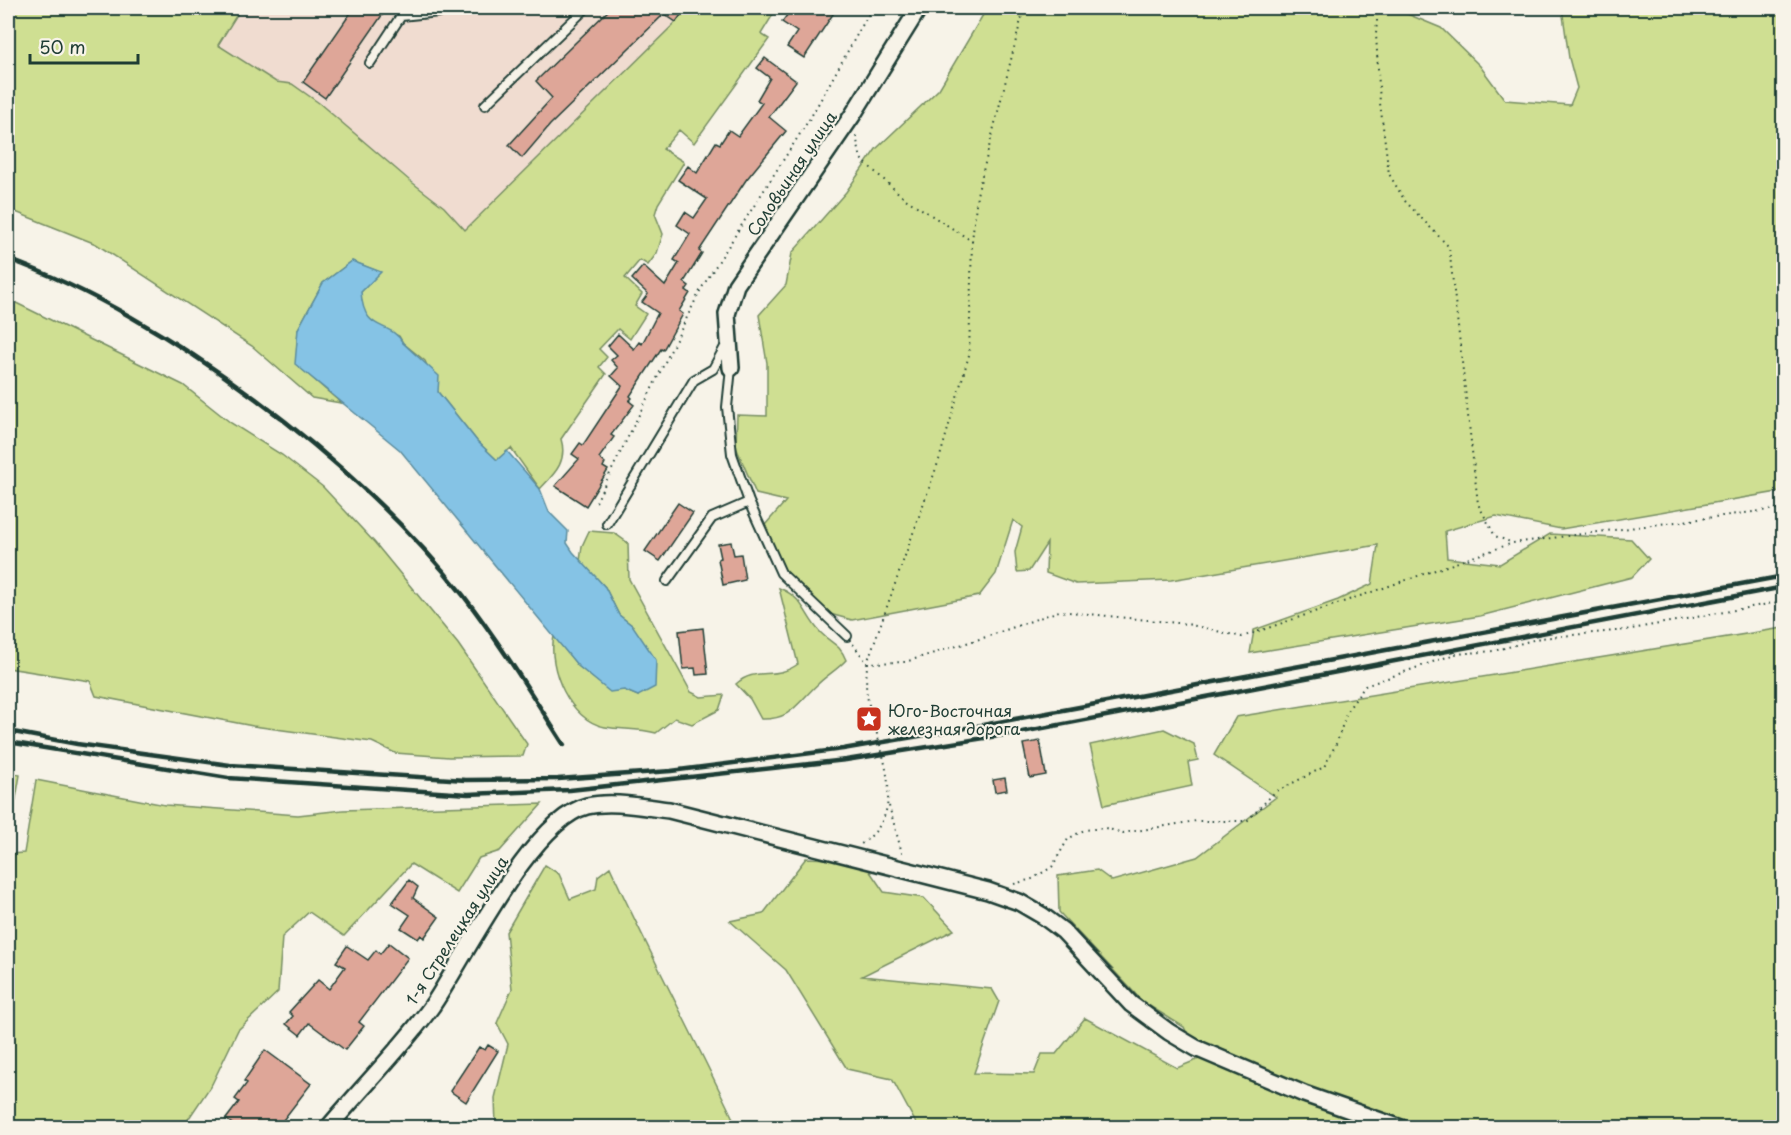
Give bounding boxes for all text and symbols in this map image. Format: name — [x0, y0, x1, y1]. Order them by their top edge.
scale bar — [30, 27, 138, 65]
text: 50 m — [39, 33, 86, 60]
street label: Соловьиная улица — [740, 106, 842, 240]
place label: Юго-Восточная железная дорога — [887, 698, 1020, 740]
place icon: Юго-Восточная железная дорога — [854, 704, 884, 734]
street label: 1-я Стрелецкая улица — [399, 851, 513, 1009]

